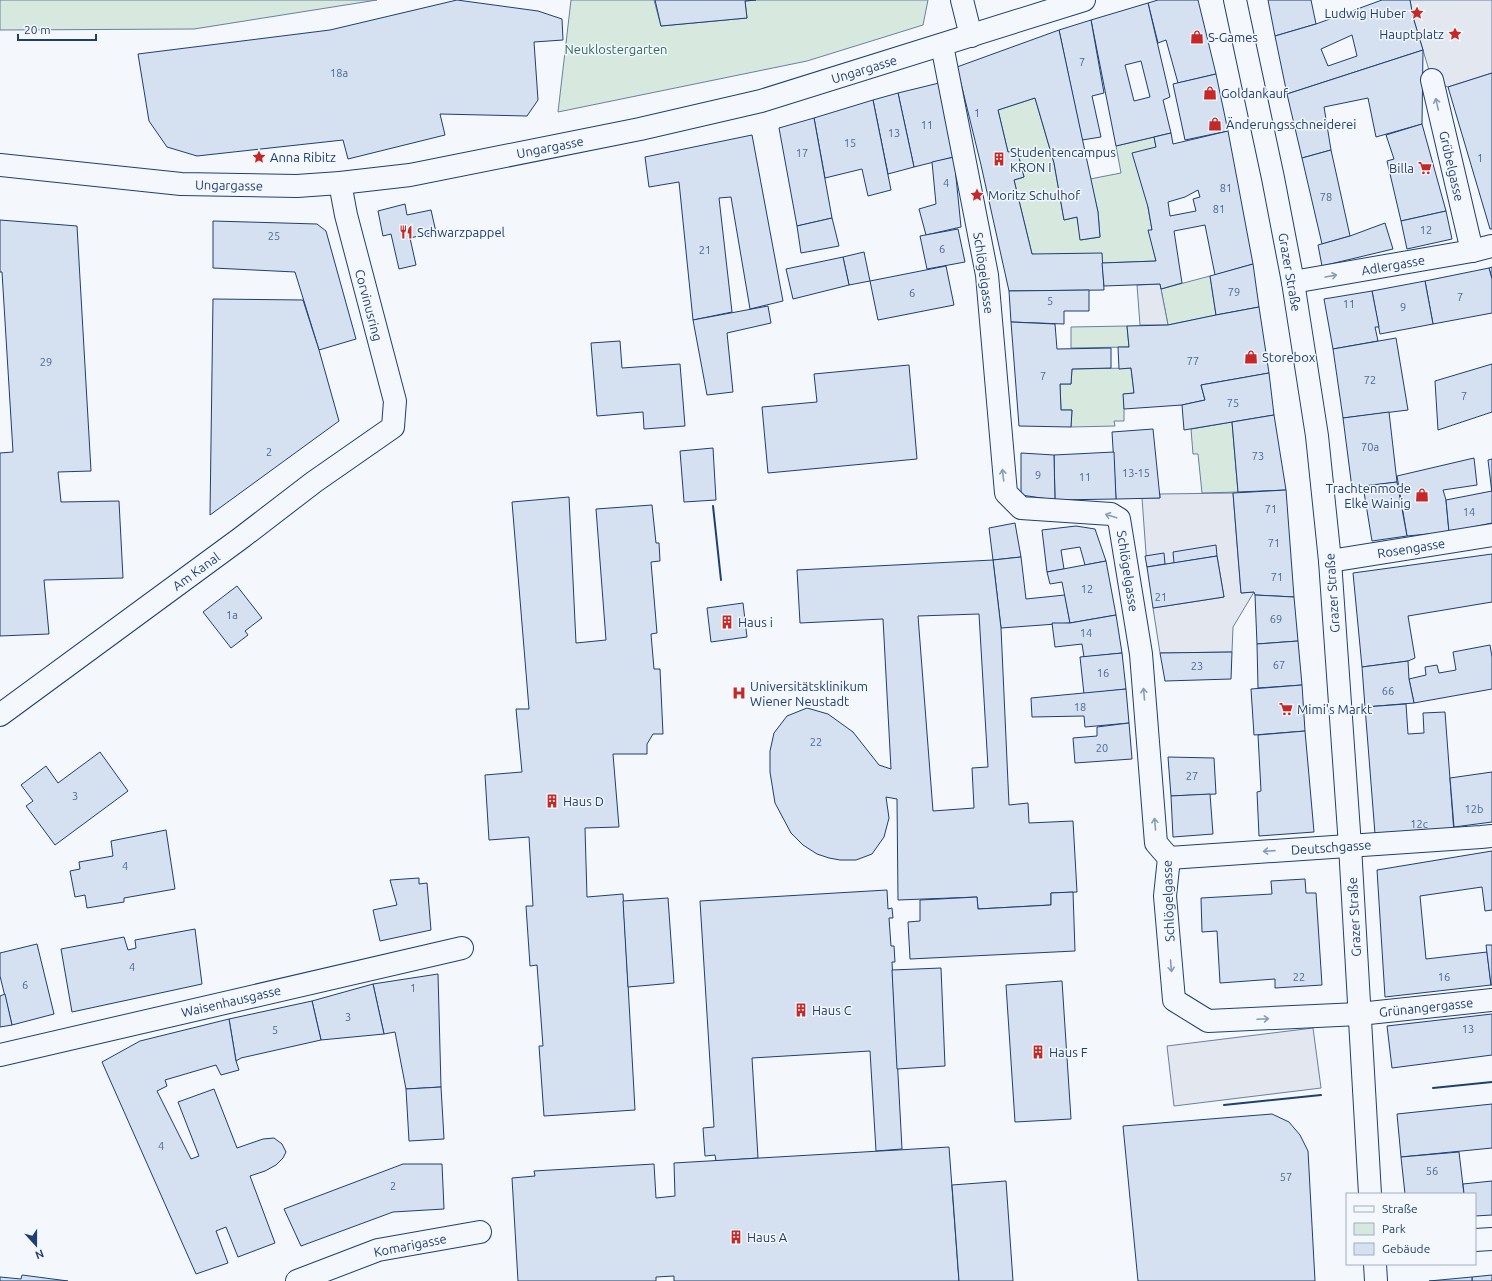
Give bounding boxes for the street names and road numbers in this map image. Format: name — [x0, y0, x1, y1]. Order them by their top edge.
street label: Ungargasse — [829, 52, 899, 86]
street label: Grübelgasse — [1437, 129, 1467, 203]
street label: Ungargasse — [515, 134, 585, 160]
street label: Ungargasse — [195, 177, 263, 193]
street label: Schlögelgasse — [971, 231, 997, 315]
street label: Grazer Straße — [1276, 232, 1304, 312]
street label: Adlergasse — [1360, 253, 1426, 277]
street label: Corvinusring — [353, 268, 385, 342]
street label: Schlögelgasse — [1115, 529, 1141, 613]
street label: Rosengasse — [1376, 536, 1446, 560]
street label: Am Kanal — [170, 549, 223, 593]
street label: Grazer Straße — [1322, 553, 1342, 633]
street label: Deutschgasse — [1290, 837, 1372, 857]
street label: Schlögelgasse — [1160, 860, 1176, 942]
street label: Grazer Straße — [1345, 877, 1363, 957]
street label: Waisenhausgasse — [180, 983, 282, 1019]
street label: Grünangergasse — [1378, 995, 1474, 1019]
street label: Komarigasse — [372, 1231, 448, 1259]

